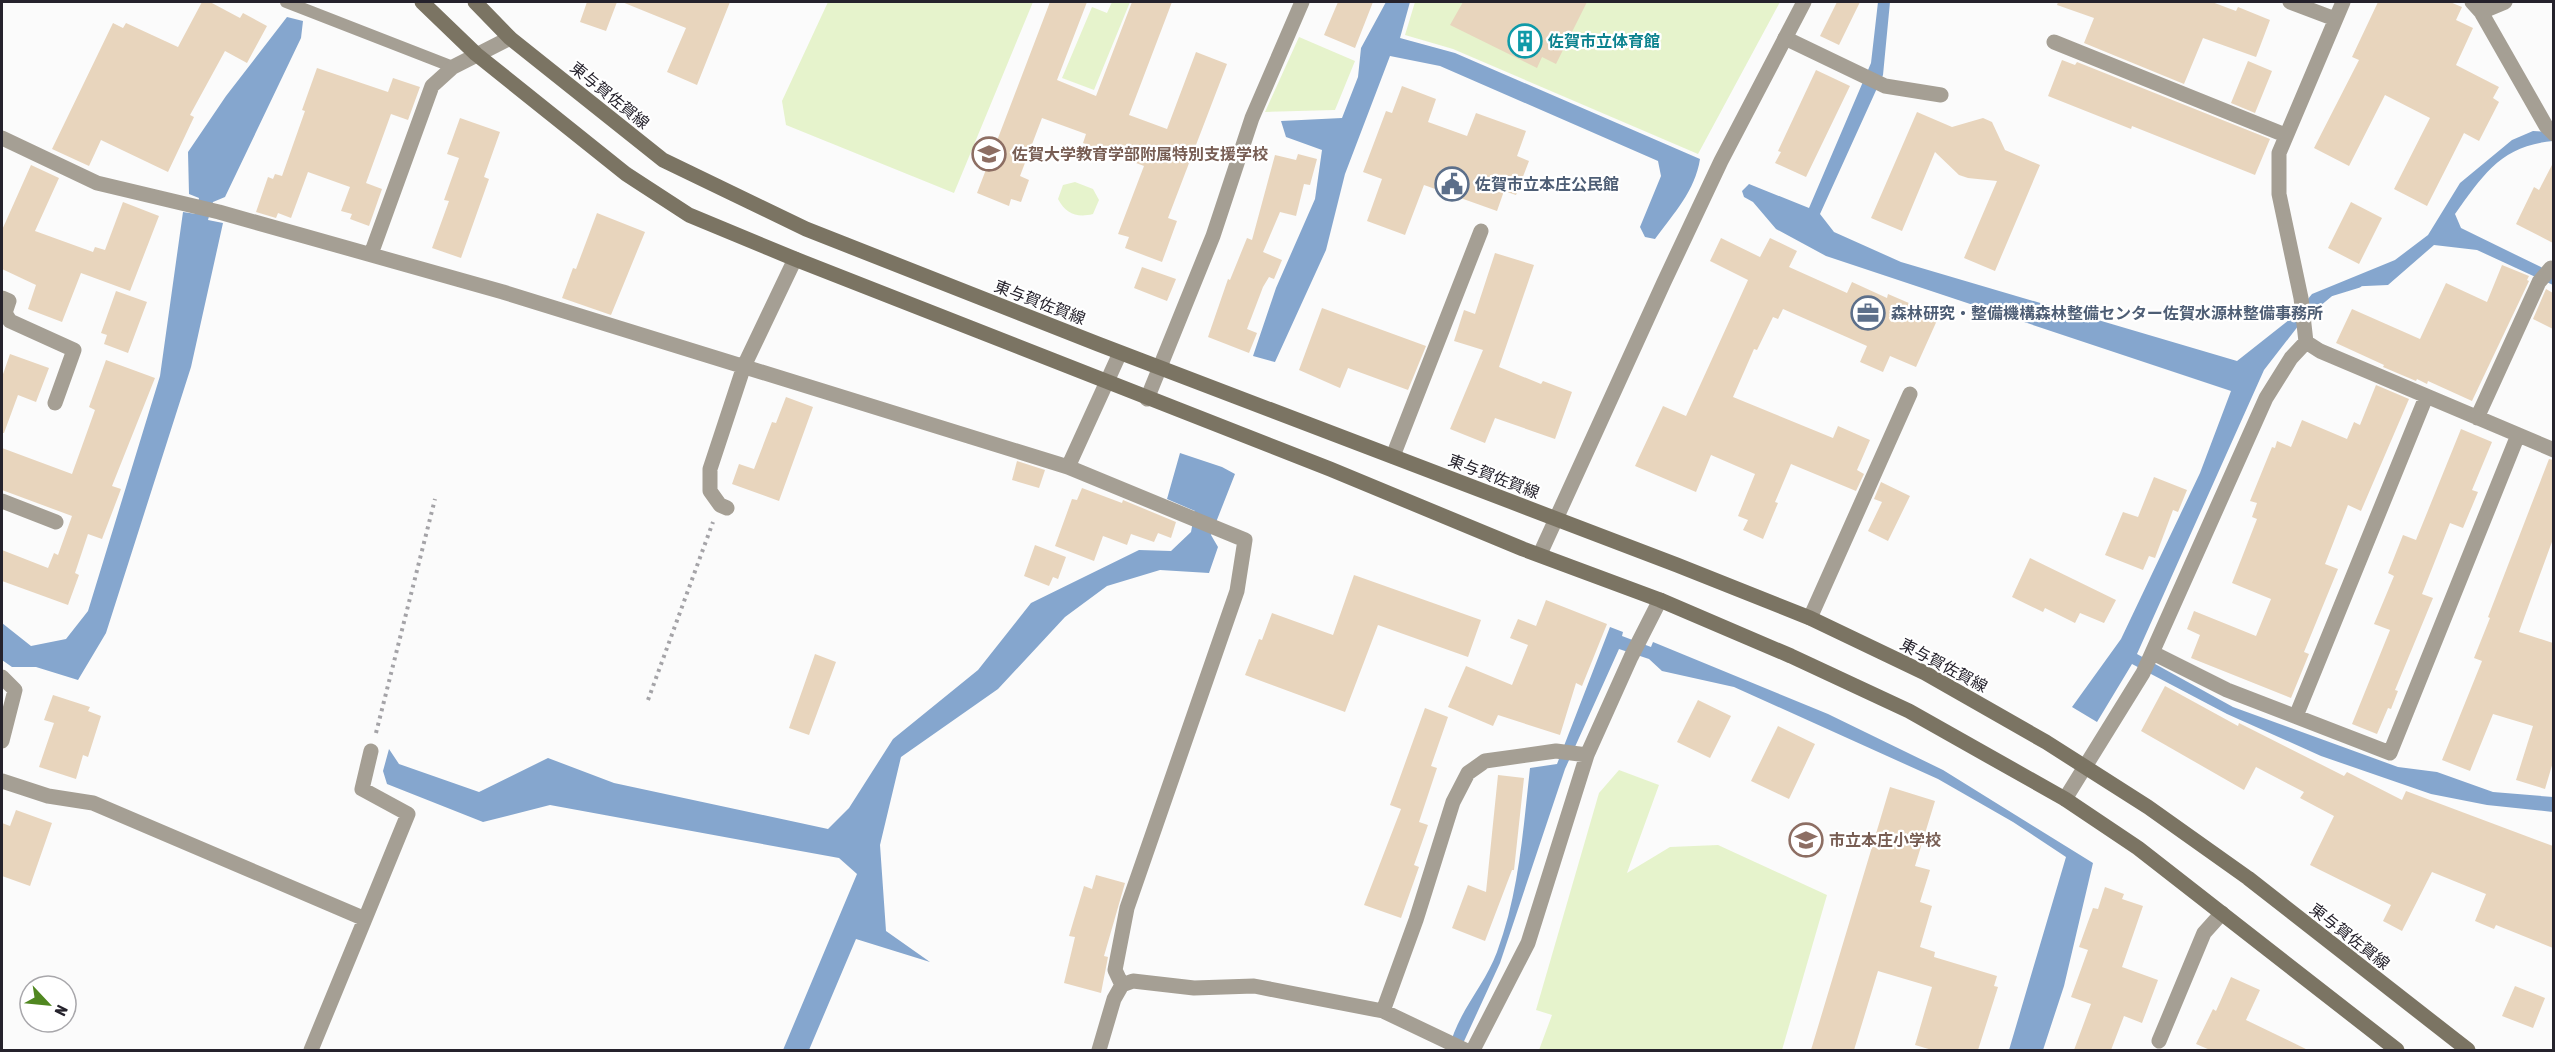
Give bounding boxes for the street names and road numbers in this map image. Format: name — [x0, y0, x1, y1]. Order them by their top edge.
street label: 東与賀佐賀線 — [567, 58, 653, 132]
street label: 東与賀佐賀線 — [992, 276, 1088, 328]
street label: 東与賀佐賀線 — [1446, 450, 1542, 502]
street label: 東与賀佐賀線 — [1897, 635, 1991, 695]
street label: 東与賀佐賀線 — [2307, 899, 2393, 973]

